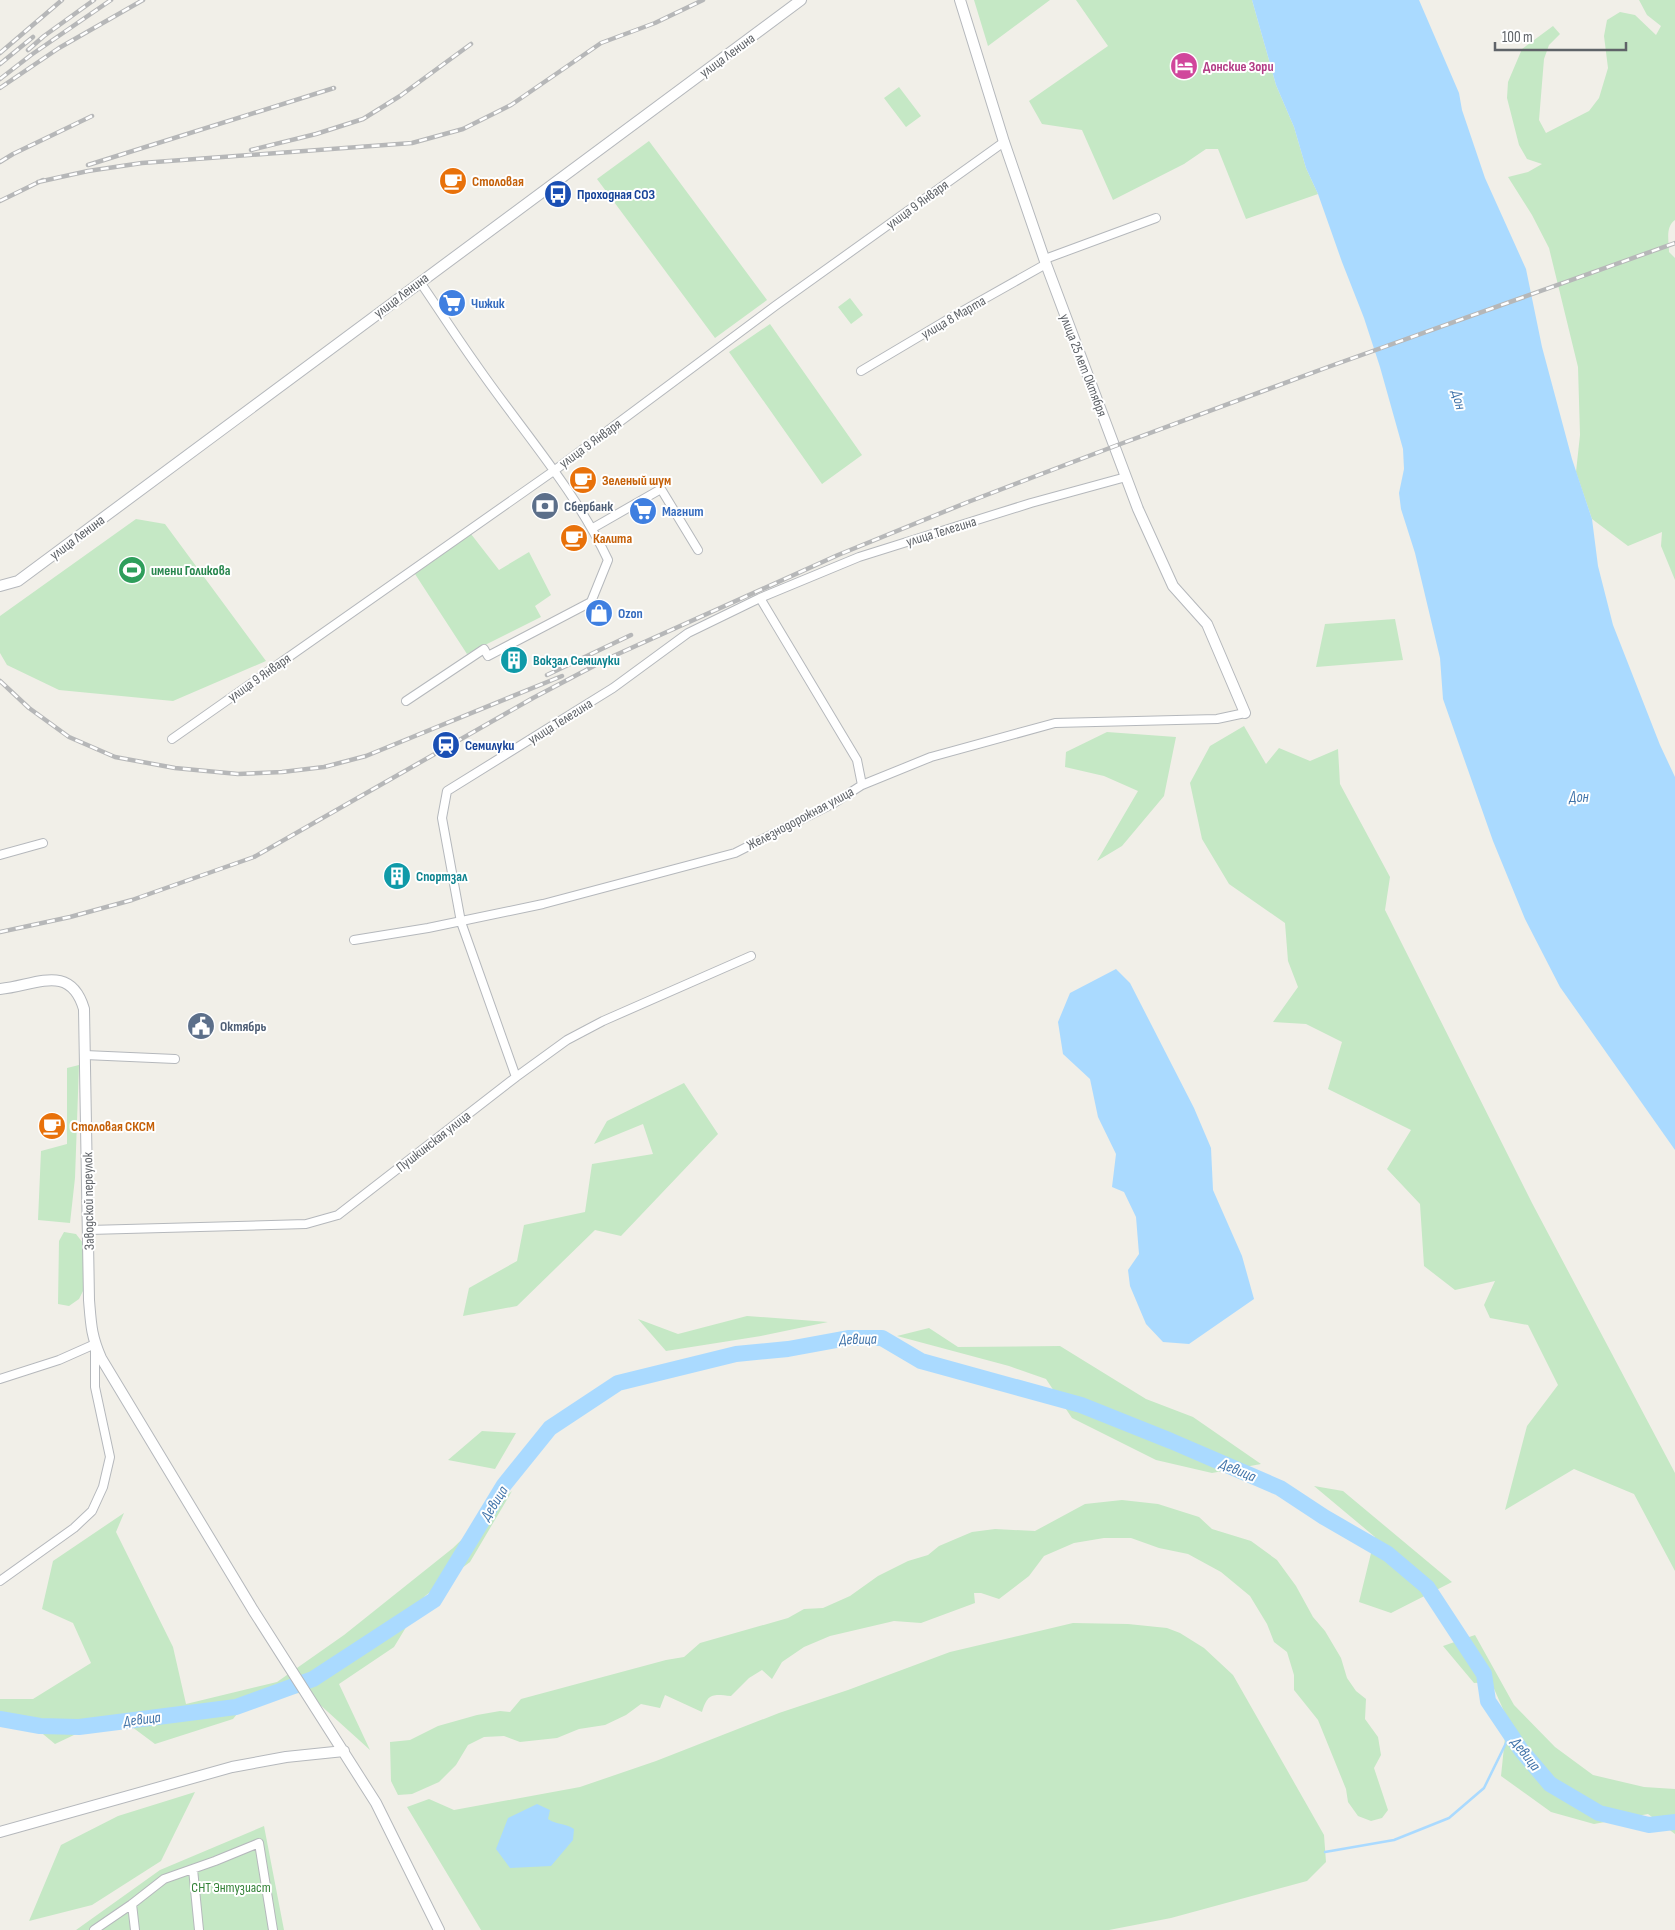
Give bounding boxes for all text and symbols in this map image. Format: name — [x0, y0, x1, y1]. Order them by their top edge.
scale bar — [1495, 20, 1626, 52]
text: 100 m — [1502, 28, 1533, 47]
street label: улица Ленина — [696, 30, 758, 81]
hotel icon: Донские Зори — [1169, 51, 1199, 81]
place label: Донские Зори — [1203, 58, 1274, 75]
cafe icon: Столовая — [438, 166, 468, 196]
place label: Столовая — [472, 173, 524, 190]
street label: улица 9 Января — [883, 176, 952, 233]
bus stop icon: Проходная СОЗ — [543, 179, 573, 209]
place label: Проходная СОЗ — [577, 186, 655, 203]
street label: улица Ленина — [371, 269, 432, 322]
supermarket icon: Чижик — [437, 288, 467, 318]
street label: улица 8 Марта — [918, 292, 989, 343]
place label: Чижик — [471, 295, 505, 312]
street label: улица 25 лет Октября — [1056, 311, 1111, 419]
water label: Дон — [1447, 387, 1470, 413]
street label: улица 9 Января — [556, 415, 625, 472]
cafe icon: Зеленый шум — [568, 465, 598, 495]
place label: Зеленый шум — [602, 472, 671, 489]
bank icon: Сбербанк — [530, 491, 560, 521]
supermarket icon: Магнит — [628, 496, 658, 526]
place label: Сбербанк — [564, 498, 613, 515]
place label: Магнит — [662, 503, 704, 520]
street label: улица Ленина — [47, 511, 108, 564]
street label: улица Телегина — [904, 513, 978, 550]
cafe icon: Калита — [559, 523, 589, 553]
place label: Калита — [593, 530, 632, 547]
sports icon: имени Голикова — [117, 555, 147, 585]
place label: имени Голикова — [151, 562, 231, 579]
shop icon: Ozon — [584, 598, 614, 628]
place label: Ozon — [618, 605, 643, 622]
building icon: Вокзал Семилуки — [499, 645, 529, 675]
street label: улица 9 Января — [225, 650, 294, 705]
place label: Вокзал Семилуки — [533, 652, 620, 669]
street label: улица Телегина — [525, 695, 596, 748]
station icon: Семилуки — [431, 730, 461, 760]
place label: Семилуки — [465, 737, 514, 754]
street label: Железнодорожная улица — [744, 783, 857, 854]
water label: Дон — [1568, 788, 1589, 807]
building icon: Спортзал — [382, 861, 412, 891]
place label: Спортзал — [416, 868, 468, 885]
public building icon: Октябрь — [186, 1011, 216, 1041]
place label: Октябрь — [220, 1018, 266, 1035]
street label: Пушкинская улица — [393, 1107, 474, 1176]
cafe icon: Столовая СКСМ — [37, 1111, 67, 1141]
place label: Столовая СКСМ — [71, 1118, 155, 1135]
street label: Заводской переулок — [79, 1151, 98, 1250]
water label: Девица — [838, 1330, 877, 1349]
water label: Девица — [1216, 1454, 1259, 1487]
water label: Девица — [476, 1482, 512, 1525]
water label: Девица — [121, 1708, 162, 1731]
water label: Девица — [1506, 1733, 1545, 1775]
park label: СНТ Энтузиаст — [191, 1879, 271, 1896]

